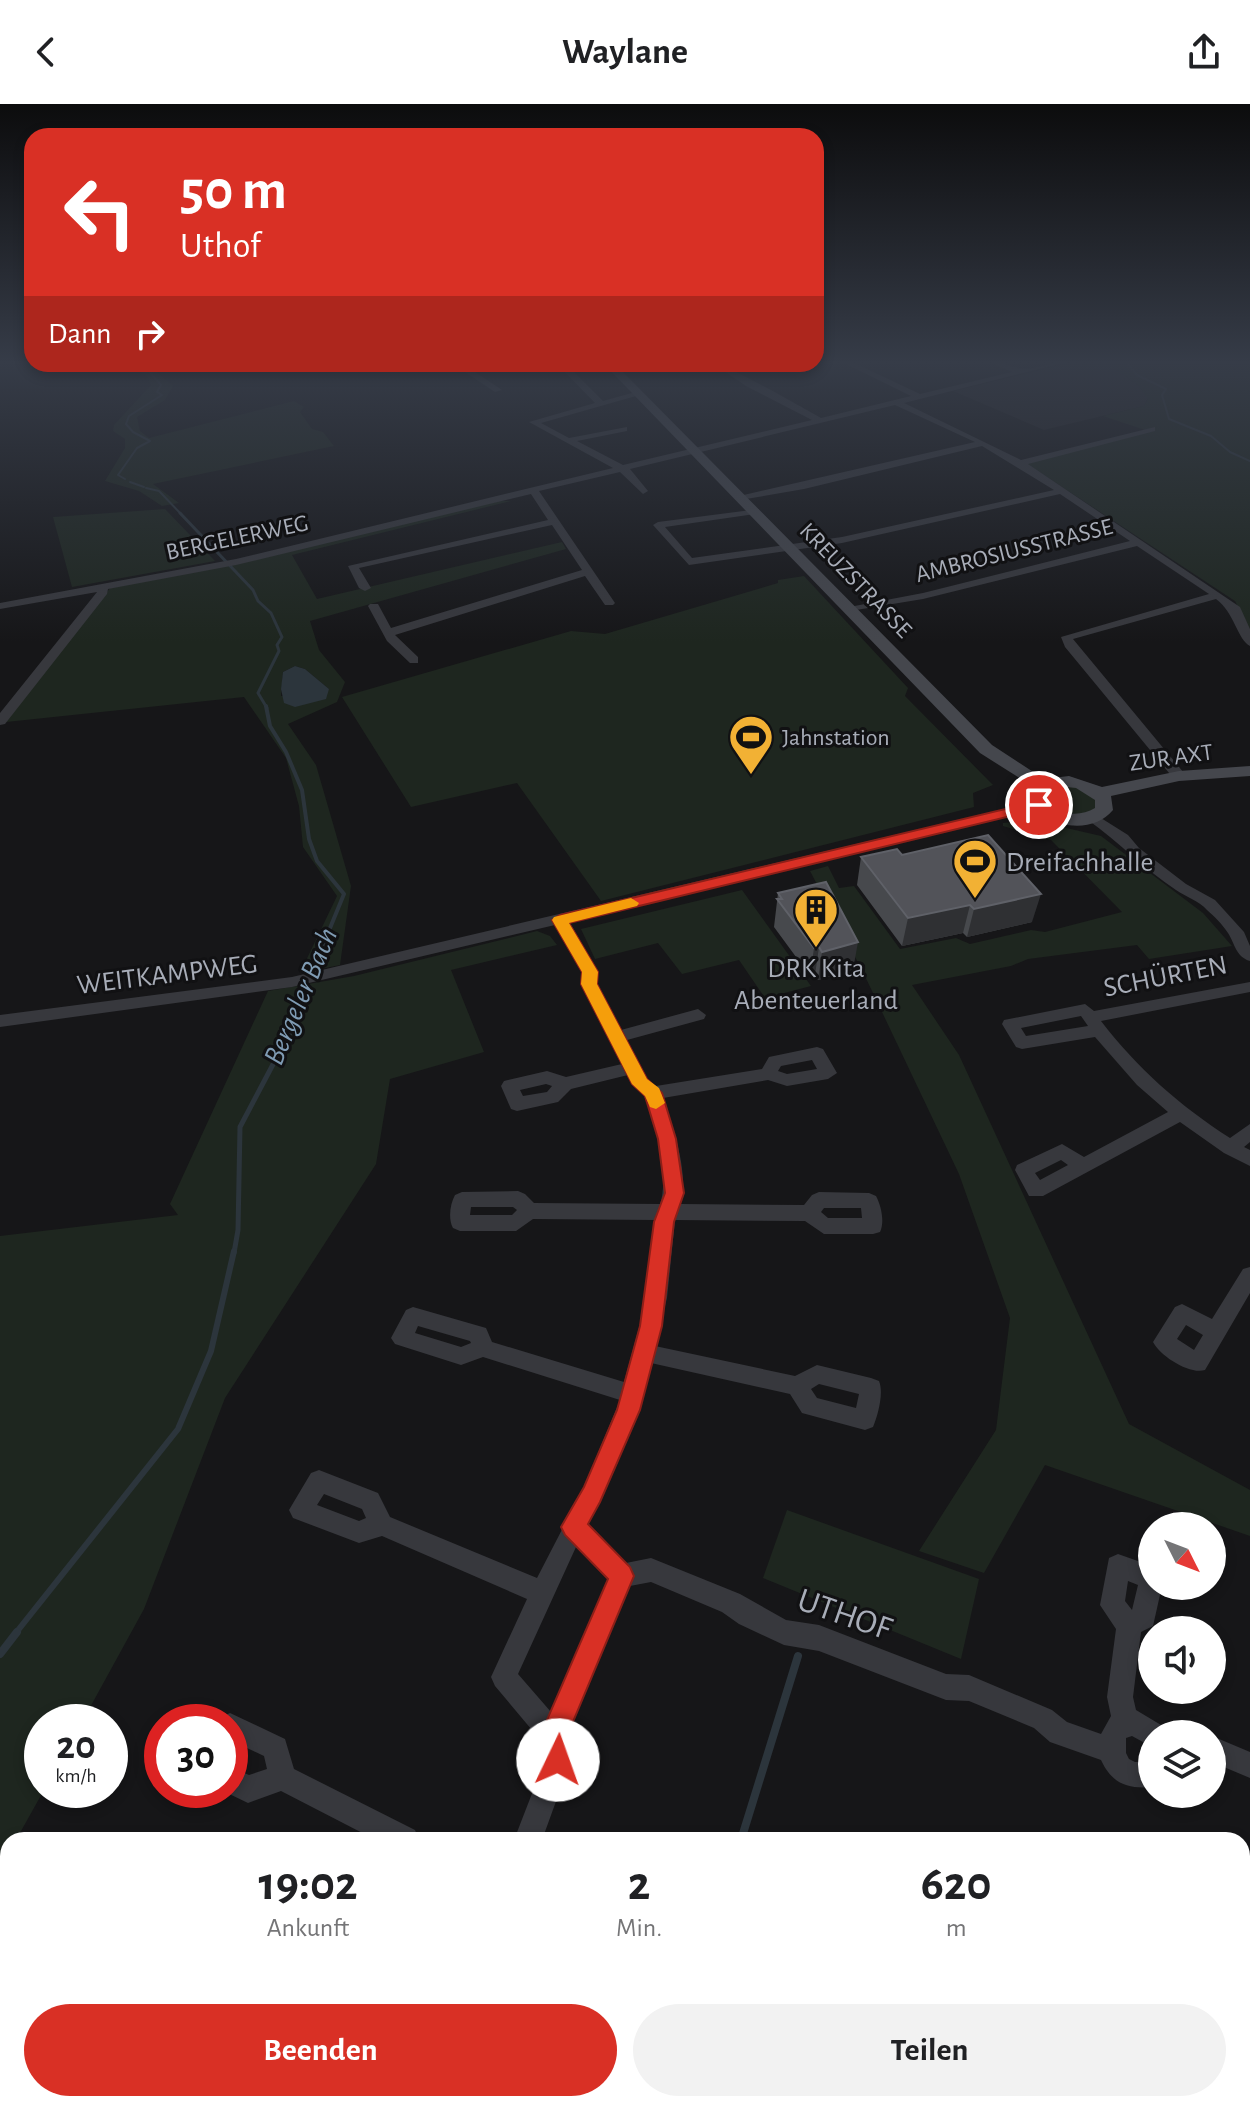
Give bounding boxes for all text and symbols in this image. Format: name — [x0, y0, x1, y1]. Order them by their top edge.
icon: back — [24, 30, 68, 74]
icon: share — [1182, 30, 1226, 74]
text: Waylane — [562, 34, 688, 70]
icon: left — [48, 160, 152, 264]
text: 50 m — [180, 163, 287, 219]
text: Uthof — [180, 228, 261, 264]
icon: right — [128, 312, 172, 356]
text: Dann — [48, 319, 112, 349]
street label: BERGELERWEG — [164, 511, 311, 565]
street label: AMBROSIUSSTRASSE — [913, 515, 1116, 587]
street label: KREUZSTRASSE — [795, 518, 916, 643]
sports icon: Jahnstation — [727, 713, 775, 776]
place label: Jahnstation — [782, 726, 890, 750]
street label: ZUR AXT — [1128, 740, 1215, 776]
pin — [1005, 771, 1073, 839]
icon: arrive — [1017, 783, 1061, 827]
sports icon: Dreifachhalle — [951, 837, 999, 900]
place label: Dreifachhalle — [1006, 849, 1153, 877]
building icon: DRK Kita Abenteuerland — [792, 886, 840, 949]
water label: Bergeler Bach — [259, 923, 343, 1069]
street label: SCHÜRTEN — [1101, 949, 1230, 1003]
street label: WEITKAMPWEG — [75, 950, 259, 1000]
place label: DRK Kita Abenteuerland — [734, 955, 898, 1015]
north arrow — [1138, 1512, 1226, 1600]
map controls — [1138, 1512, 1226, 1808]
street label: UTHOF — [793, 1583, 896, 1647]
button: sound — [1138, 1616, 1226, 1704]
speed limit sign: 30 — [144, 1704, 248, 1808]
position arrow — [516, 1718, 600, 1802]
button: layers — [1138, 1720, 1226, 1808]
text: 20 — [56, 1726, 96, 1766]
text: km/h — [55, 1766, 97, 1786]
text: 19:02 — [258, 1861, 358, 1909]
text: 2 — [628, 1861, 650, 1909]
text: 620 — [921, 1861, 991, 1909]
text: Ankunft — [267, 1915, 349, 1941]
text: Min. — [616, 1915, 662, 1941]
text: m — [946, 1915, 966, 1941]
button: Beenden — [24, 2004, 617, 2096]
button: Teilen — [633, 2004, 1226, 2096]

